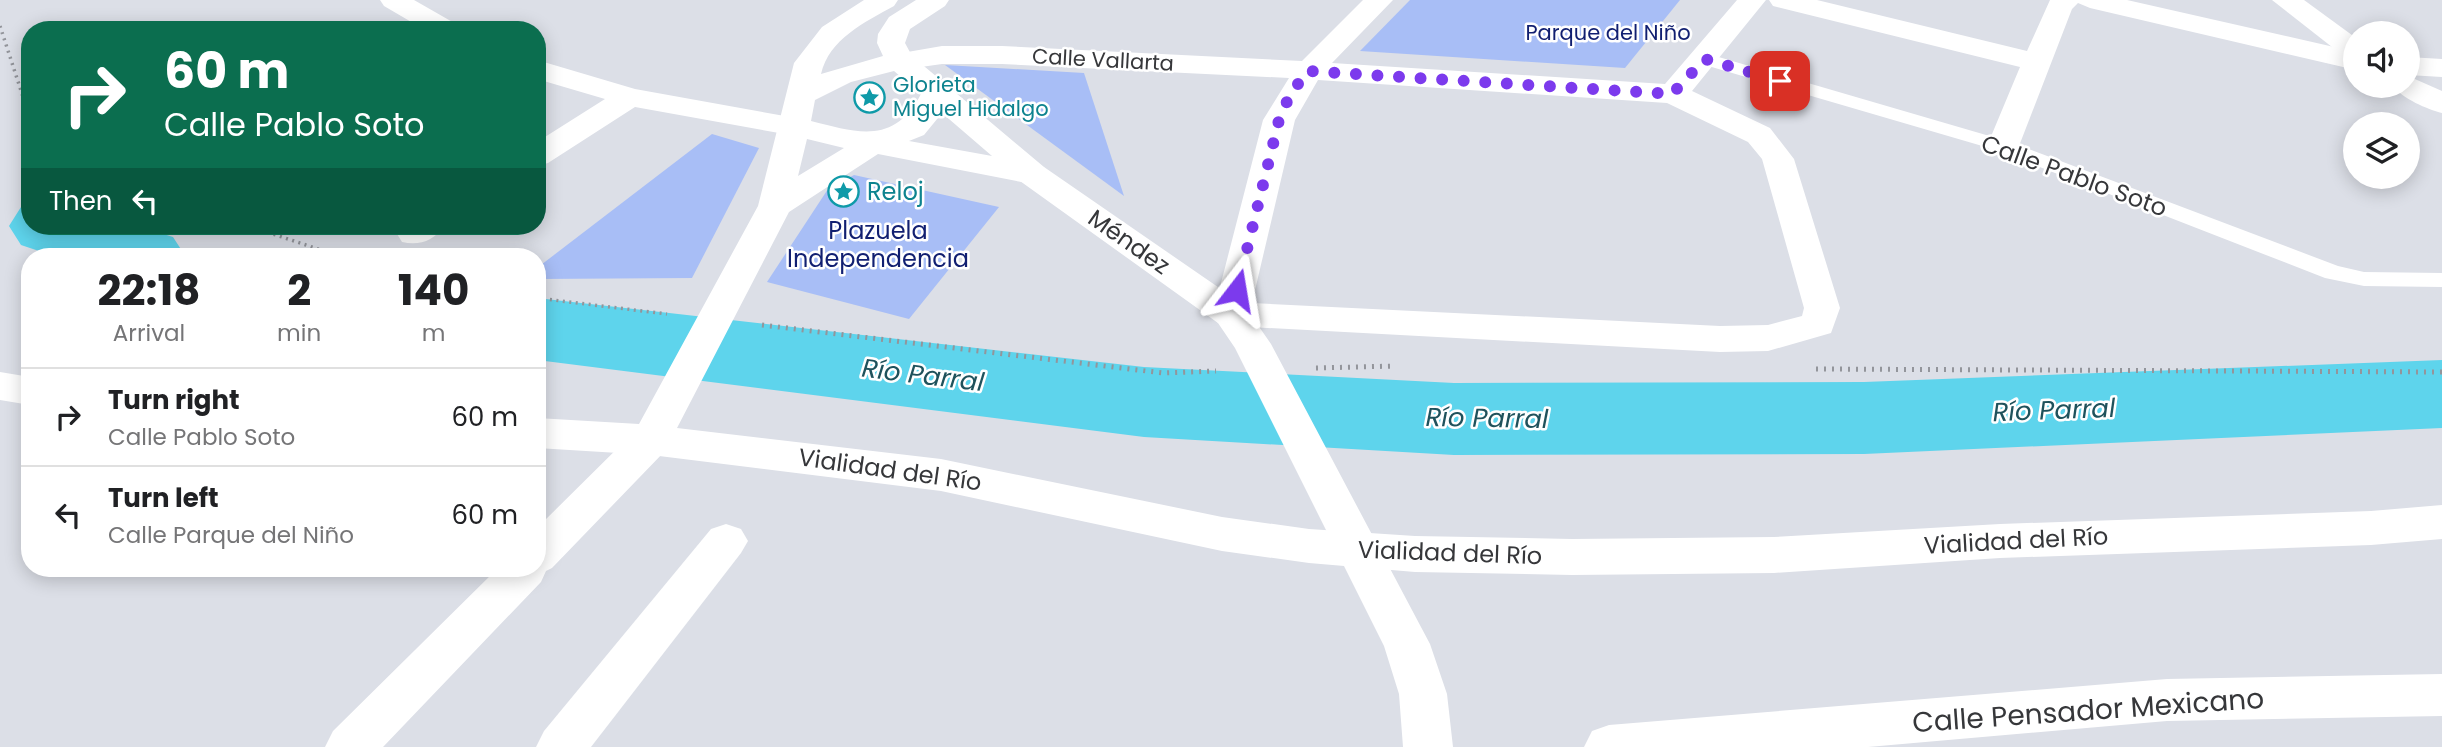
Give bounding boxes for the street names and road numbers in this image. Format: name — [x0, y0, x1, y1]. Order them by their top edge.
street label: Calle Vallarta — [1031, 41, 1175, 78]
street label: Calle Pablo Soto — [1977, 127, 2172, 224]
street label: Méndez — [1082, 201, 1177, 282]
street label: Vialidad del Río — [796, 440, 984, 499]
street label: Vialidad del Río — [1923, 519, 2109, 562]
street label: Vialidad del Río — [1357, 533, 1543, 572]
street label: Calle Pensador Mexicano — [1911, 679, 2265, 742]

